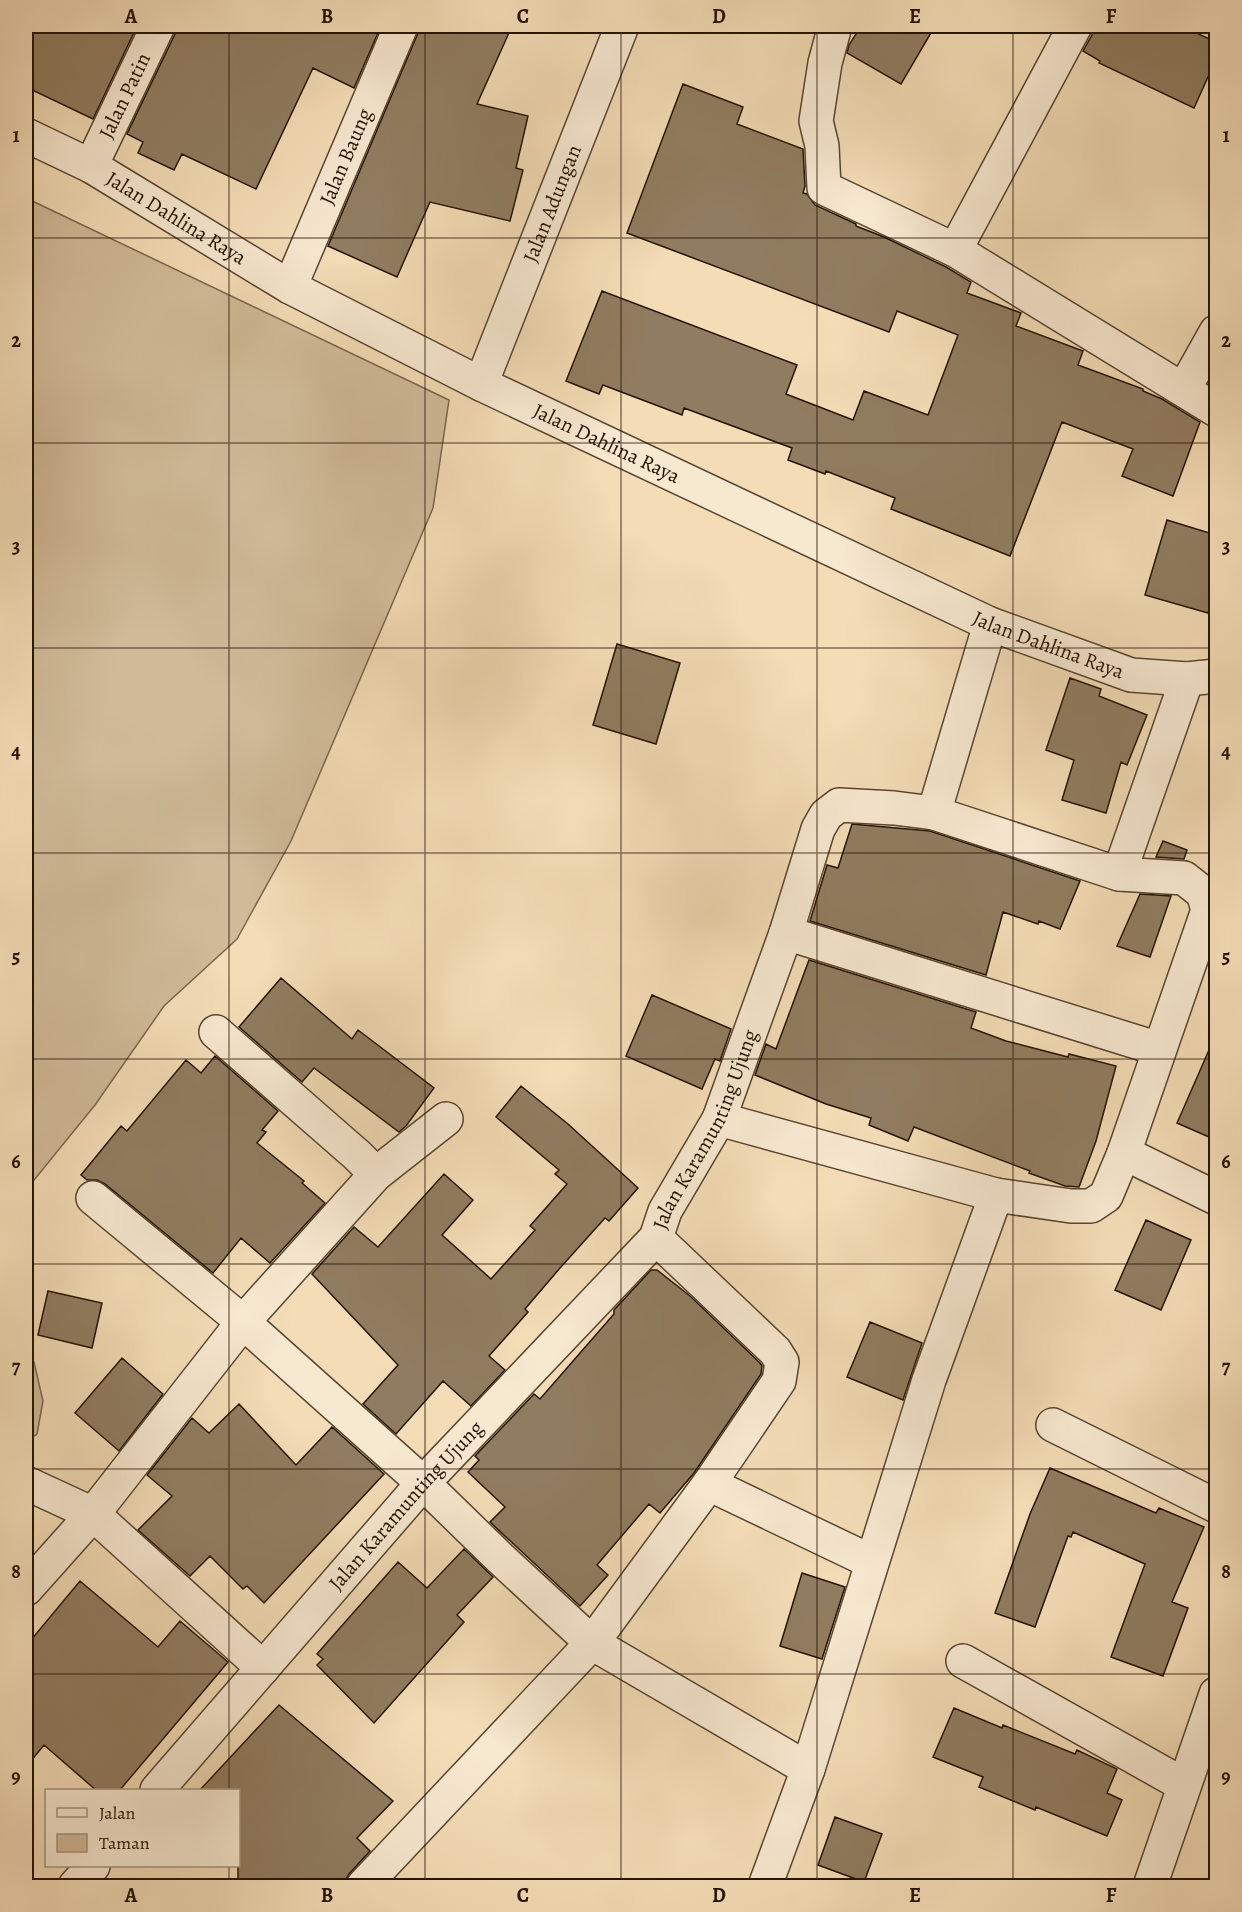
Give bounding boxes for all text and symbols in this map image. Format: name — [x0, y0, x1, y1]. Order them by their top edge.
text: A — [124, 3, 138, 30]
text: B — [321, 3, 333, 30]
text: C — [517, 3, 529, 30]
text: D — [712, 3, 726, 30]
text: E — [909, 3, 921, 30]
text: F — [1106, 3, 1117, 30]
street label: Jalan Patin — [92, 48, 157, 143]
street label: Jalan Baung — [313, 103, 379, 209]
text: 1 — [12, 122, 20, 149]
text: 1 — [1222, 122, 1230, 149]
street label: Jalan Adungan — [516, 141, 588, 266]
street label: Jalan Dahlina Raya — [101, 165, 252, 271]
text: 2 — [11, 327, 21, 354]
text: 2 — [1221, 327, 1231, 354]
street label: Jalan Dahlina Raya — [528, 397, 685, 490]
text: 3 — [12, 533, 20, 560]
text: 3 — [1222, 533, 1230, 560]
street label: Jalan Dahlina Raya — [968, 604, 1128, 686]
text: 4 — [11, 738, 21, 765]
text: 4 — [1221, 738, 1231, 765]
text: 5 — [12, 943, 20, 970]
text: 5 — [1222, 943, 1230, 970]
street label: Jalan Karamunting Ujung — [646, 1025, 764, 1233]
text: 6 — [11, 1148, 21, 1175]
text: 6 — [1221, 1148, 1231, 1175]
text: 7 — [12, 1353, 21, 1380]
text: 7 — [1222, 1353, 1231, 1380]
street label: Jalan Karamunting Ujung — [322, 1414, 490, 1596]
text: 8 — [11, 1558, 21, 1585]
text: 8 — [1221, 1558, 1231, 1585]
text: 9 — [11, 1763, 21, 1790]
text: 9 — [1221, 1763, 1231, 1790]
legend — [45, 1789, 240, 1867]
text: Jalan — [99, 1801, 136, 1825]
text: Taman — [99, 1831, 150, 1855]
text: A — [124, 1882, 138, 1909]
text: B — [321, 1882, 333, 1909]
text: C — [517, 1882, 529, 1909]
text: D — [712, 1882, 726, 1909]
text: E — [909, 1882, 921, 1909]
text: F — [1106, 1882, 1117, 1909]

